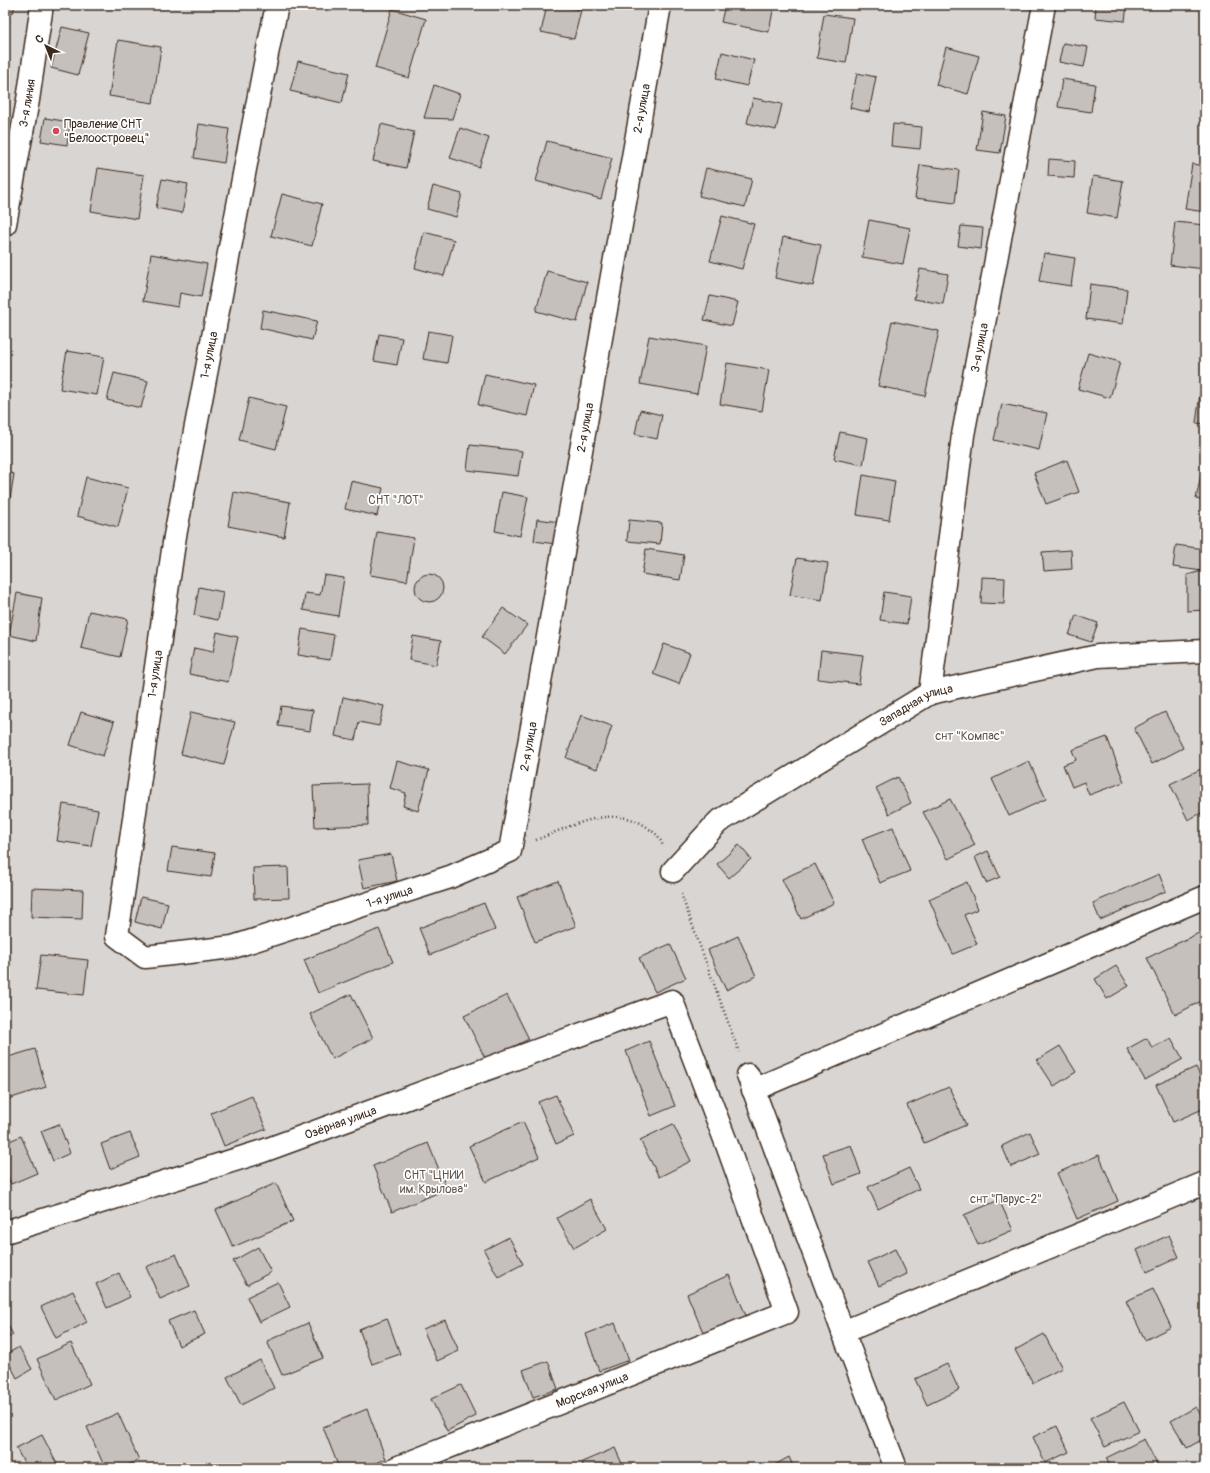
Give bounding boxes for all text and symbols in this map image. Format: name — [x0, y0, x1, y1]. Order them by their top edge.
north arrow — [26, 26, 66, 66]
text: С — [33, 32, 47, 46]
street label: 3-я линия — [16, 78, 39, 128]
street label: 2-я улица — [630, 82, 654, 134]
place label: Правление СНТ "Белоостровец" — [64, 117, 149, 146]
marker: Правление СНТ "Белоостровец" — [51, 126, 61, 136]
street label: 3-я улица — [968, 321, 992, 374]
street label: 1-я улица — [198, 330, 222, 380]
street label: 2-я улица — [574, 401, 597, 453]
park label: СНТ "ЛОТ" — [368, 493, 424, 508]
street label: 1-я улица — [145, 649, 166, 699]
street label: Западная улица — [876, 681, 955, 730]
street label: 2-я улица — [517, 720, 541, 773]
park label: снт "Компас" — [935, 729, 1005, 744]
street label: 1-я улица — [365, 882, 415, 911]
street label: Озёрная улица — [303, 1103, 379, 1143]
park label: СНТ "ЦНИИ им. Крылова" — [400, 1168, 468, 1197]
park label: снт "Парус-2" — [970, 1192, 1042, 1207]
street label: Морская улица — [554, 1369, 631, 1412]

